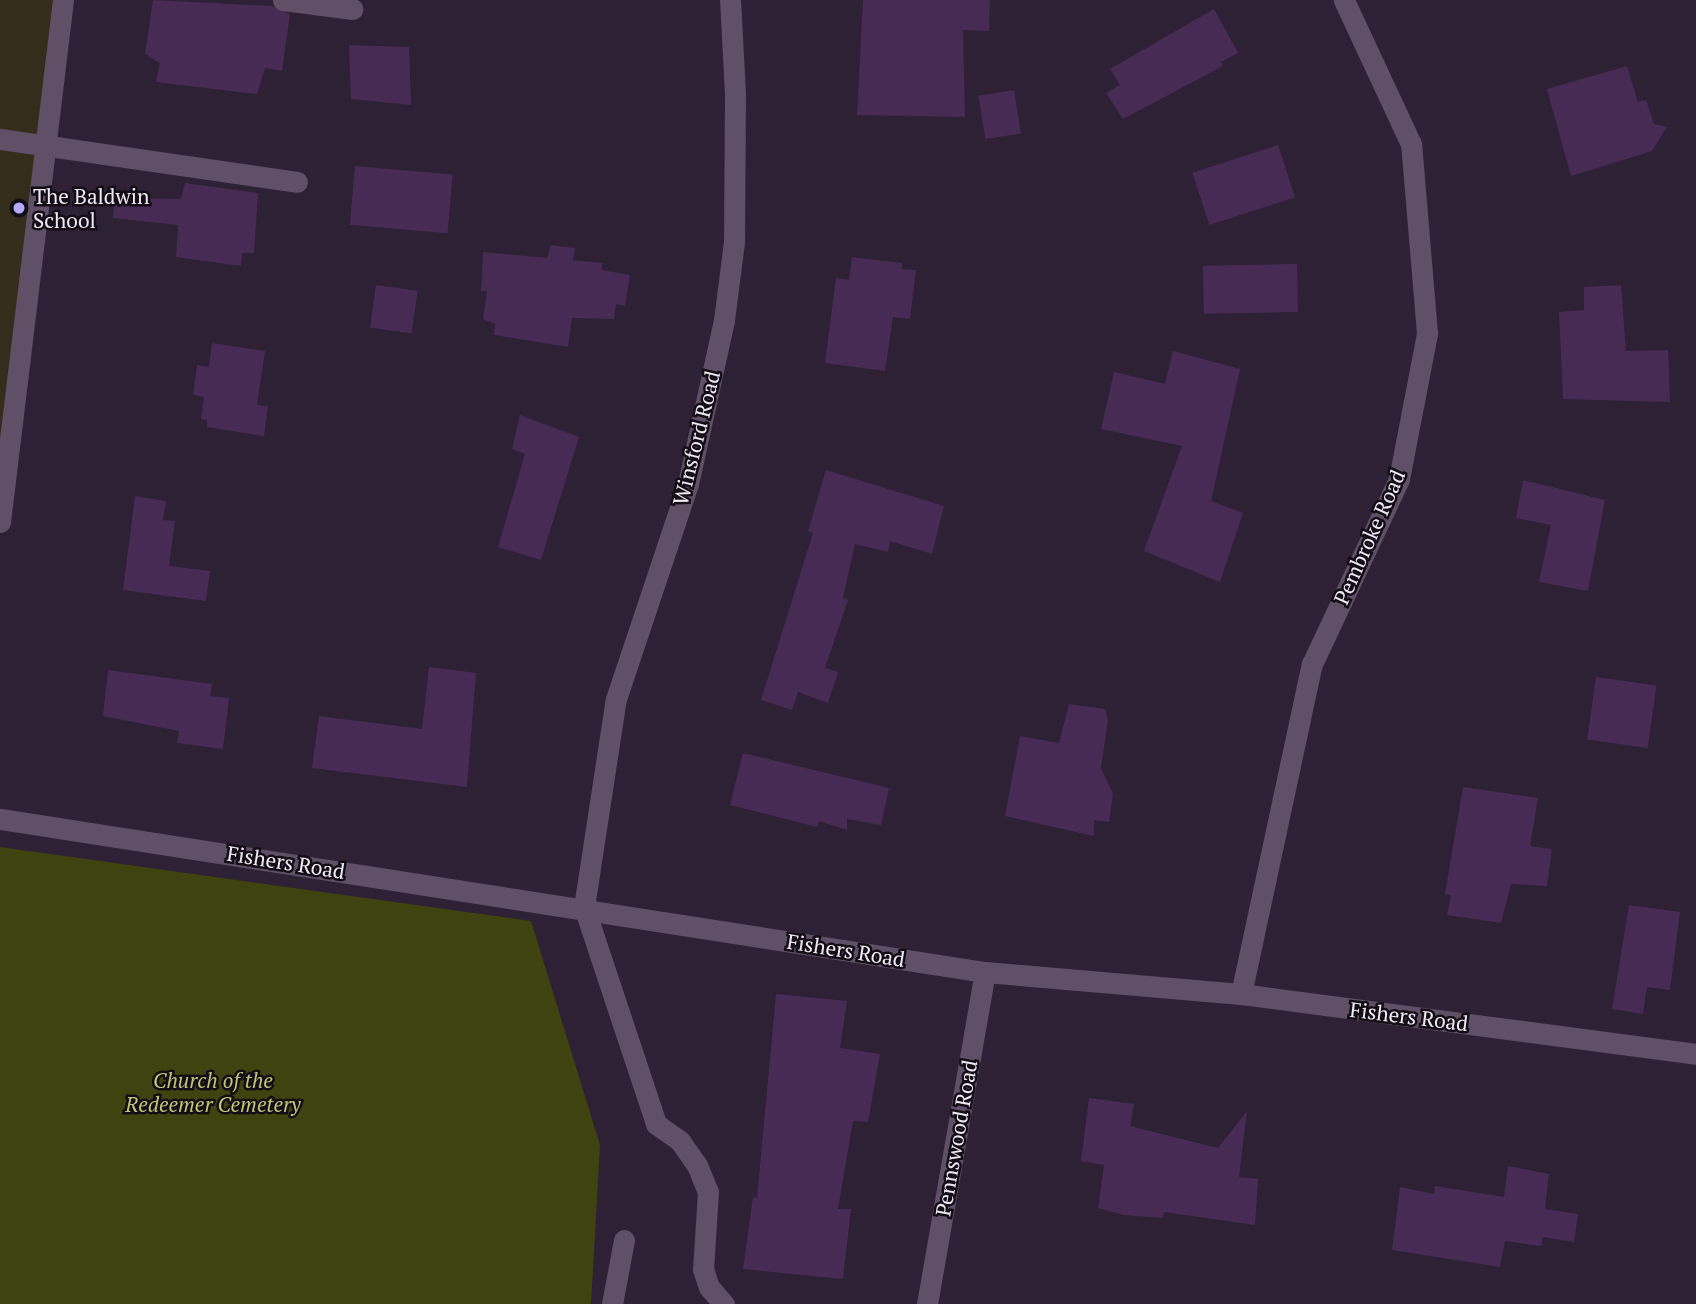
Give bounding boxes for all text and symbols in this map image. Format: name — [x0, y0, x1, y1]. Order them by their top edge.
place label: The Baldwin School — [33, 183, 150, 233]
marker: The Baldwin School — [11, 200, 27, 216]
street label: Winsford Road — [667, 368, 725, 508]
street label: Pembroke Road — [1328, 466, 1410, 608]
street label: Fishers Road — [225, 840, 347, 884]
street label: Fishers Road — [785, 928, 907, 972]
street label: Fishers Road — [1348, 996, 1470, 1036]
street label: Pennswood Road — [930, 1058, 982, 1218]
park label: Church of the Redeemer Cemetery — [125, 1067, 301, 1117]

